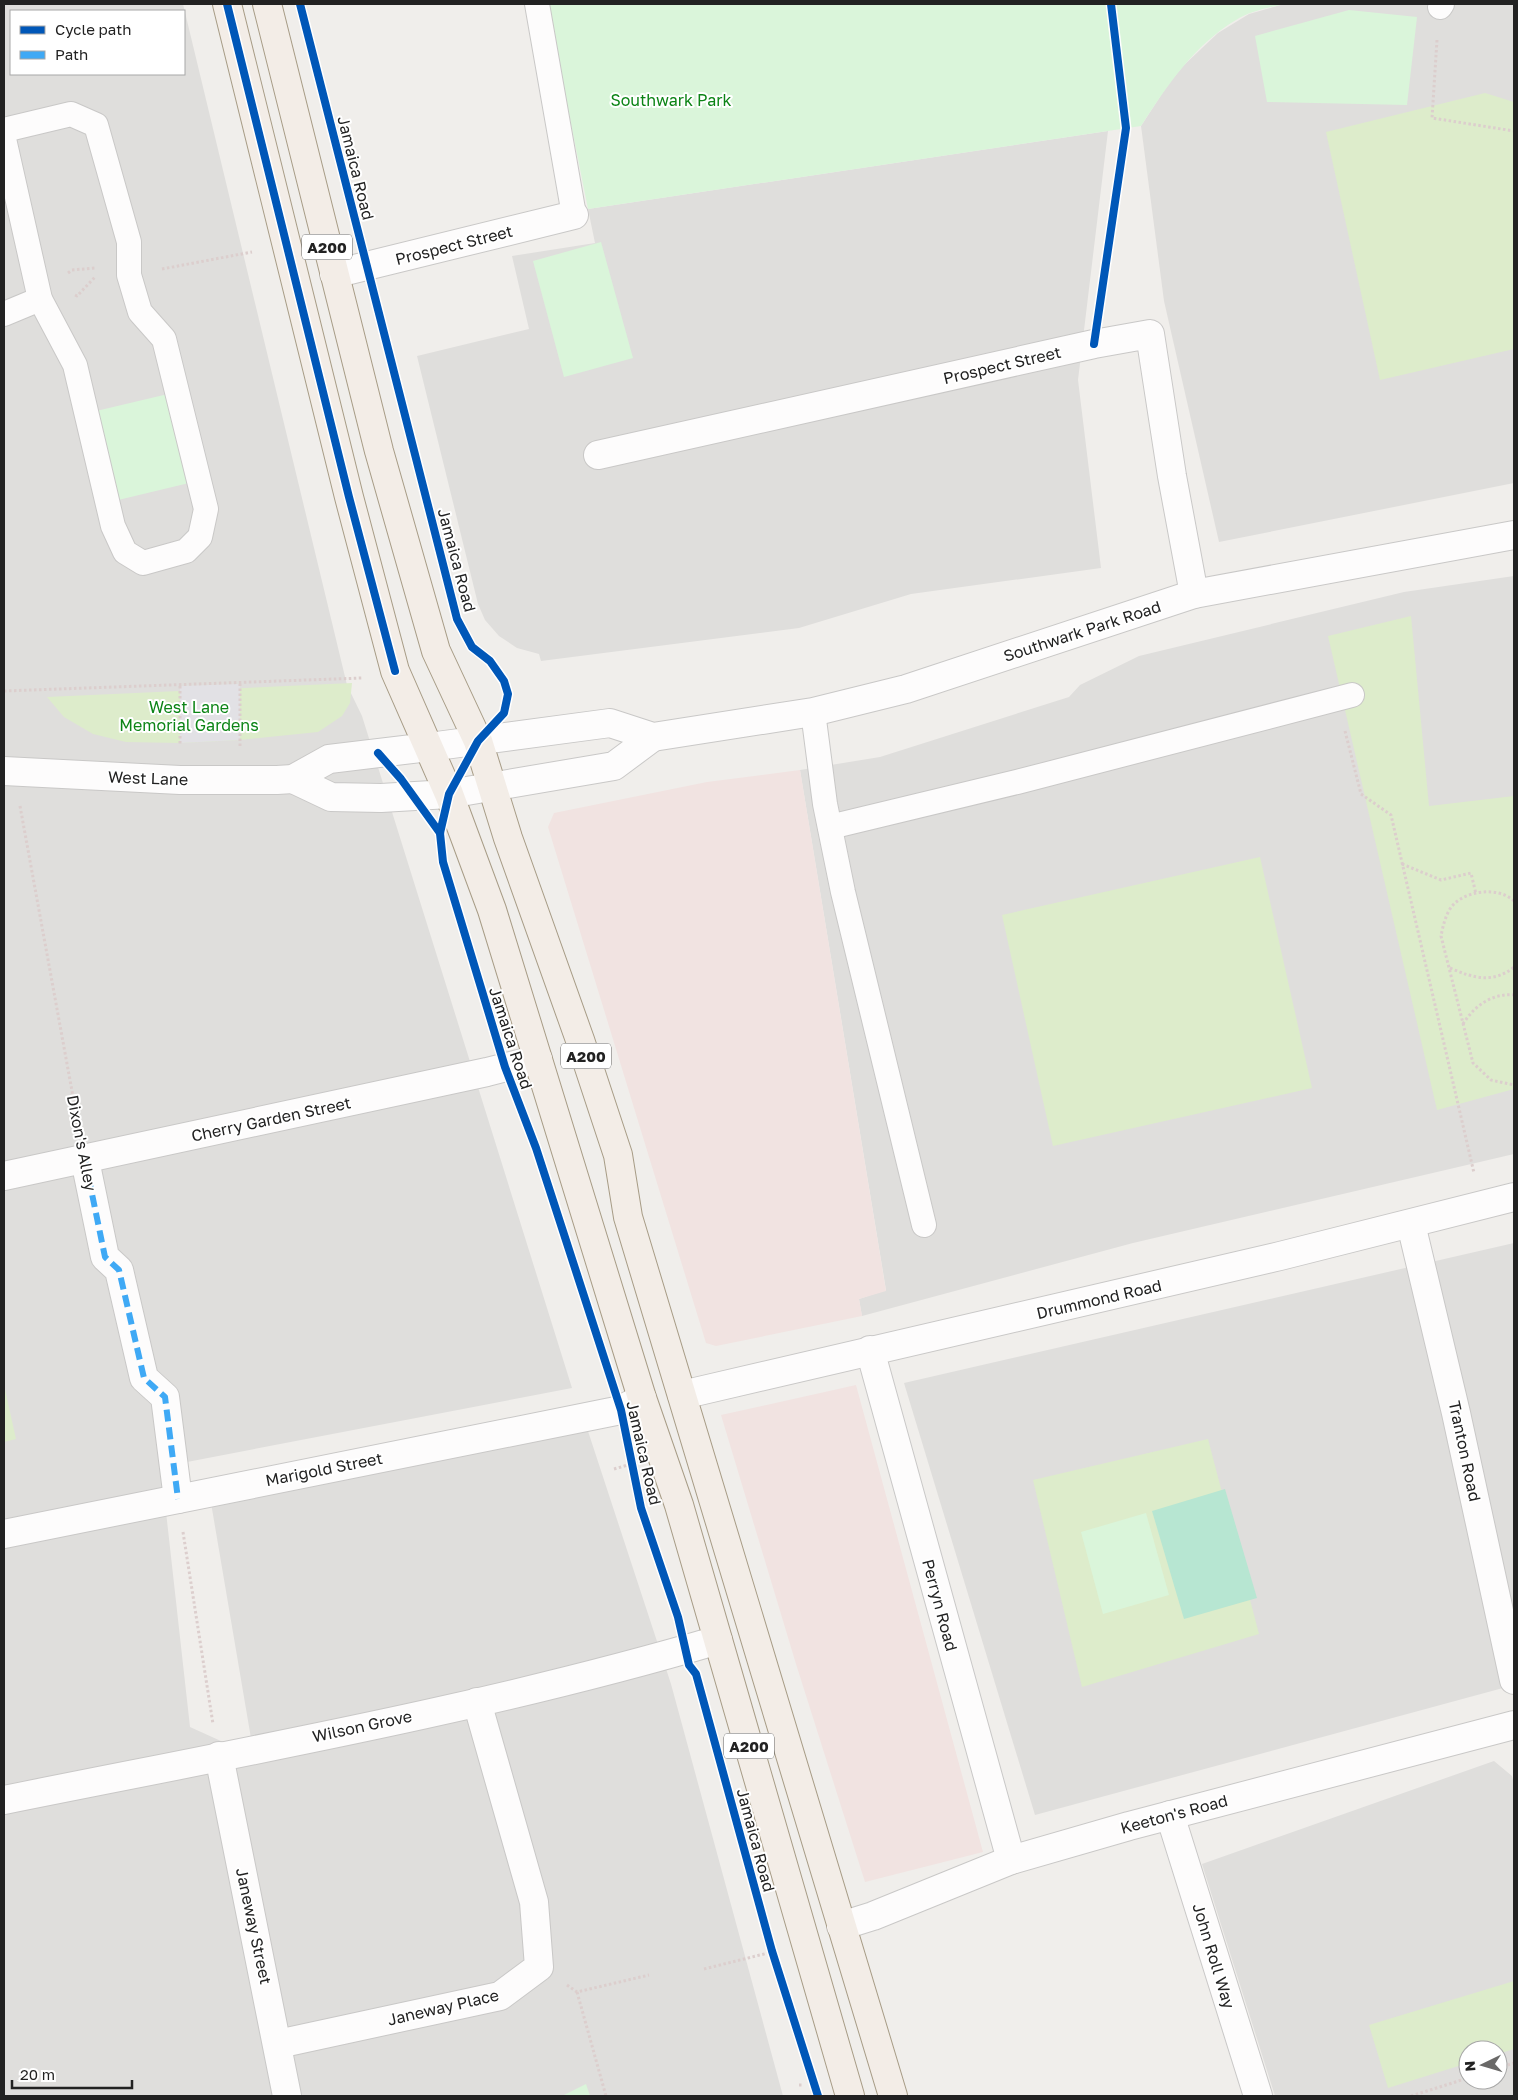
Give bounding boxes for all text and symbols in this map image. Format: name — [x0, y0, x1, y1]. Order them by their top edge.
legend — [10, 10, 185, 75]
text: Cycle path — [55, 20, 131, 38]
text: Path — [55, 45, 88, 63]
park label: Southwark Park — [610, 90, 732, 110]
street label: Jamaica Road — [333, 114, 379, 222]
street label: Prospect Street — [393, 221, 515, 269]
road number: A200 — [302, 234, 352, 260]
street label: Prospect Street — [941, 342, 1063, 388]
street label: Jamaica Road — [434, 506, 480, 614]
street label: Southwark Park Road — [1001, 596, 1163, 666]
park label: West Lane Memorial Gardens — [119, 697, 259, 735]
street label: West Lane — [108, 767, 188, 789]
street label: Jamaica Road — [485, 984, 537, 1092]
road number: A200 — [561, 1044, 611, 1068]
street label: Cherry Garden Street — [189, 1092, 353, 1146]
street label: Dixon's Alley — [63, 1093, 101, 1193]
street label: Drummond Road — [1034, 1275, 1164, 1323]
street label: Jamaica Road — [622, 1399, 666, 1507]
street label: Tranton Road — [1445, 1399, 1485, 1503]
street label: Marigold Street — [264, 1448, 384, 1490]
street label: Perryn Road — [918, 1557, 962, 1653]
street label: Wilson Grove — [310, 1706, 414, 1746]
road number: A200 — [724, 1734, 774, 1758]
street label: Jamaica Road — [733, 1786, 779, 1894]
street label: Keeton's Road — [1118, 1790, 1230, 1838]
street label: Janeway Street — [232, 1866, 276, 1986]
street label: John Roll Way — [1188, 1901, 1240, 2011]
street label: Janeway Place — [385, 1984, 501, 2030]
north arrow — [1458, 2040, 1508, 2090]
scale bar — [12, 2058, 132, 2090]
text: N — [1461, 2060, 1478, 2072]
text: 20 m — [20, 2065, 55, 2083]

